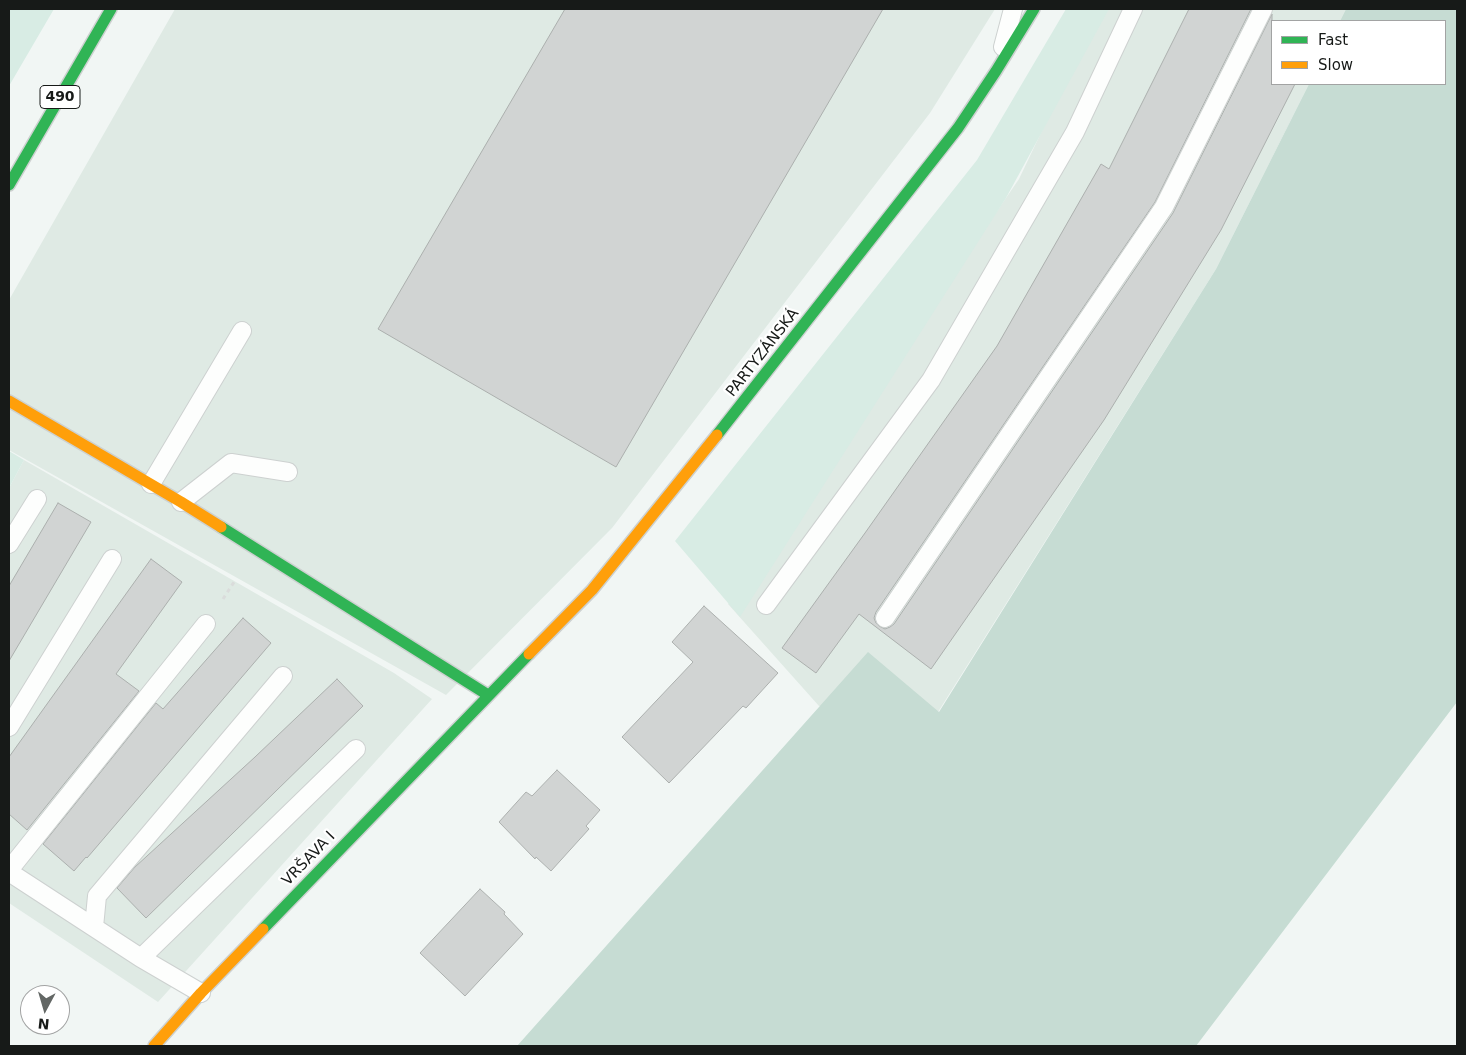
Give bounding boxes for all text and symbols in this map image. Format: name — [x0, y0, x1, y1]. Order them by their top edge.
legend — [1271, 20, 1446, 85]
text: Fast — [1318, 31, 1348, 49]
text: Slow — [1318, 56, 1353, 74]
road number: 490 — [40, 85, 80, 108]
street label: PARTYZÁNSKÁ — [723, 305, 803, 401]
street label: VRŠAVA I — [279, 828, 339, 890]
north arrow — [20, 985, 70, 1035]
text: N — [37, 1015, 50, 1032]

